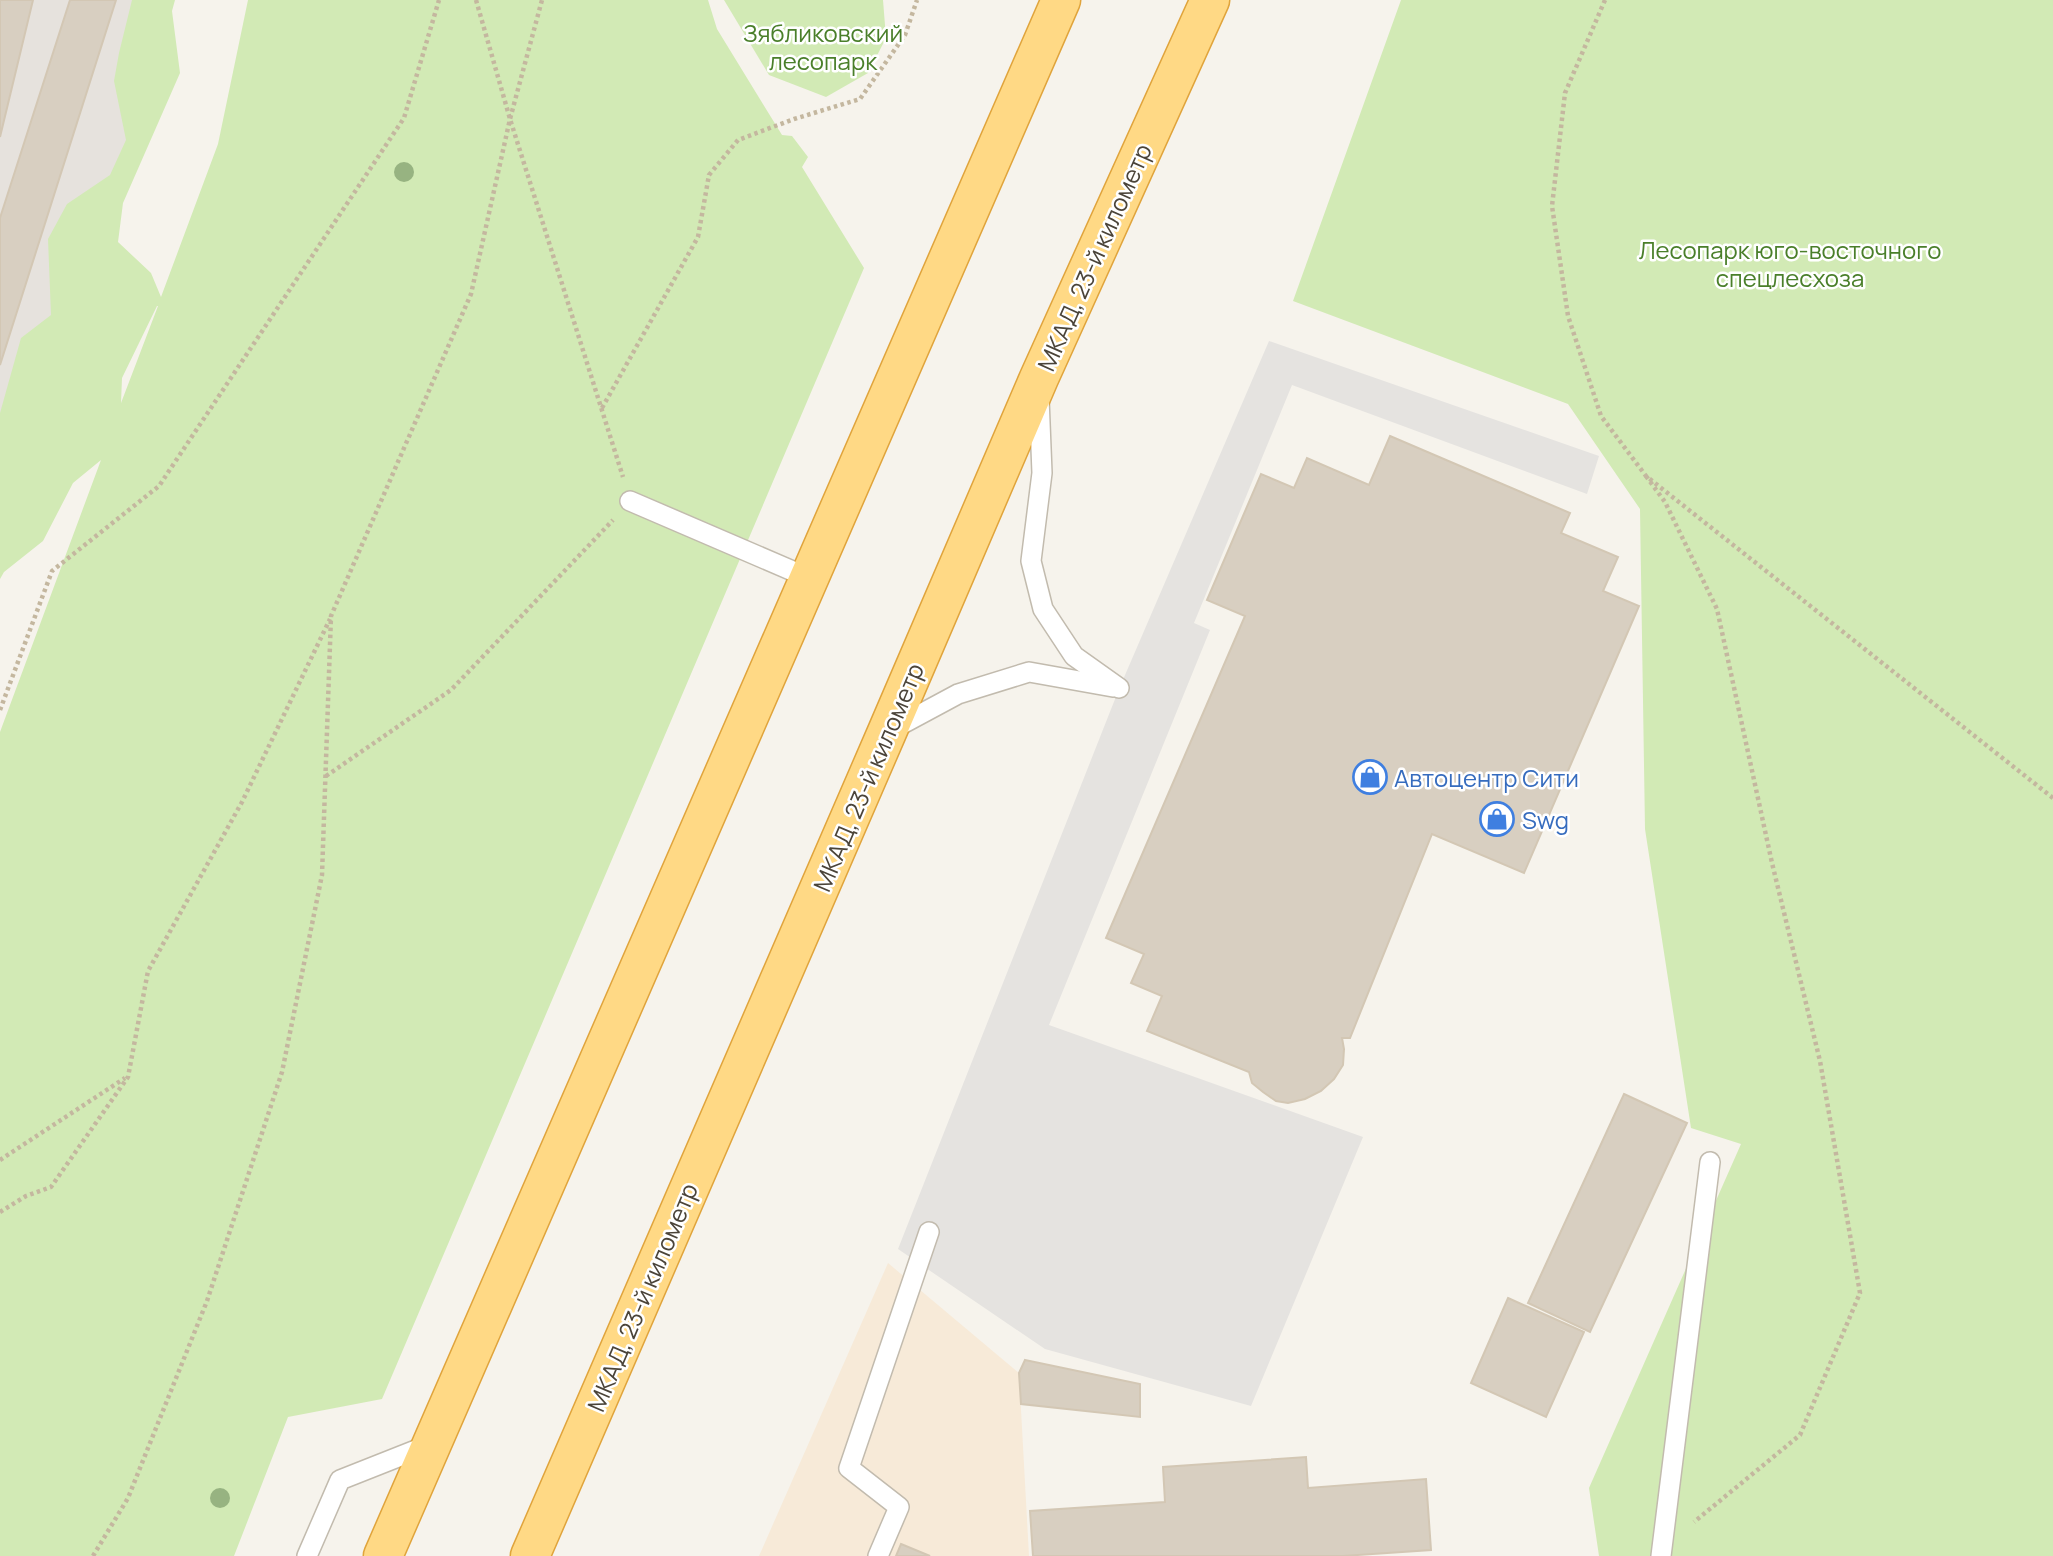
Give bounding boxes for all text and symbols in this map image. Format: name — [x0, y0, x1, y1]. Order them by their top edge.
park label: Зябликовский лесопарк — [743, 16, 903, 77]
street label: МКАД, 23-й километр — [1029, 138, 1159, 376]
park label: Лесопарк юго-восточного спецлесхоза — [1639, 233, 1941, 294]
street label: МКАД, 23-й километр — [805, 658, 931, 896]
shop icon: Автоцентр Сити — [1351, 758, 1389, 796]
place label: Автоцентр Сити — [1394, 761, 1579, 794]
shop icon: Swg — [1478, 800, 1516, 838]
place label: Swg — [1522, 803, 1569, 836]
street label: МКАД, 23-й километр — [579, 1178, 705, 1416]

